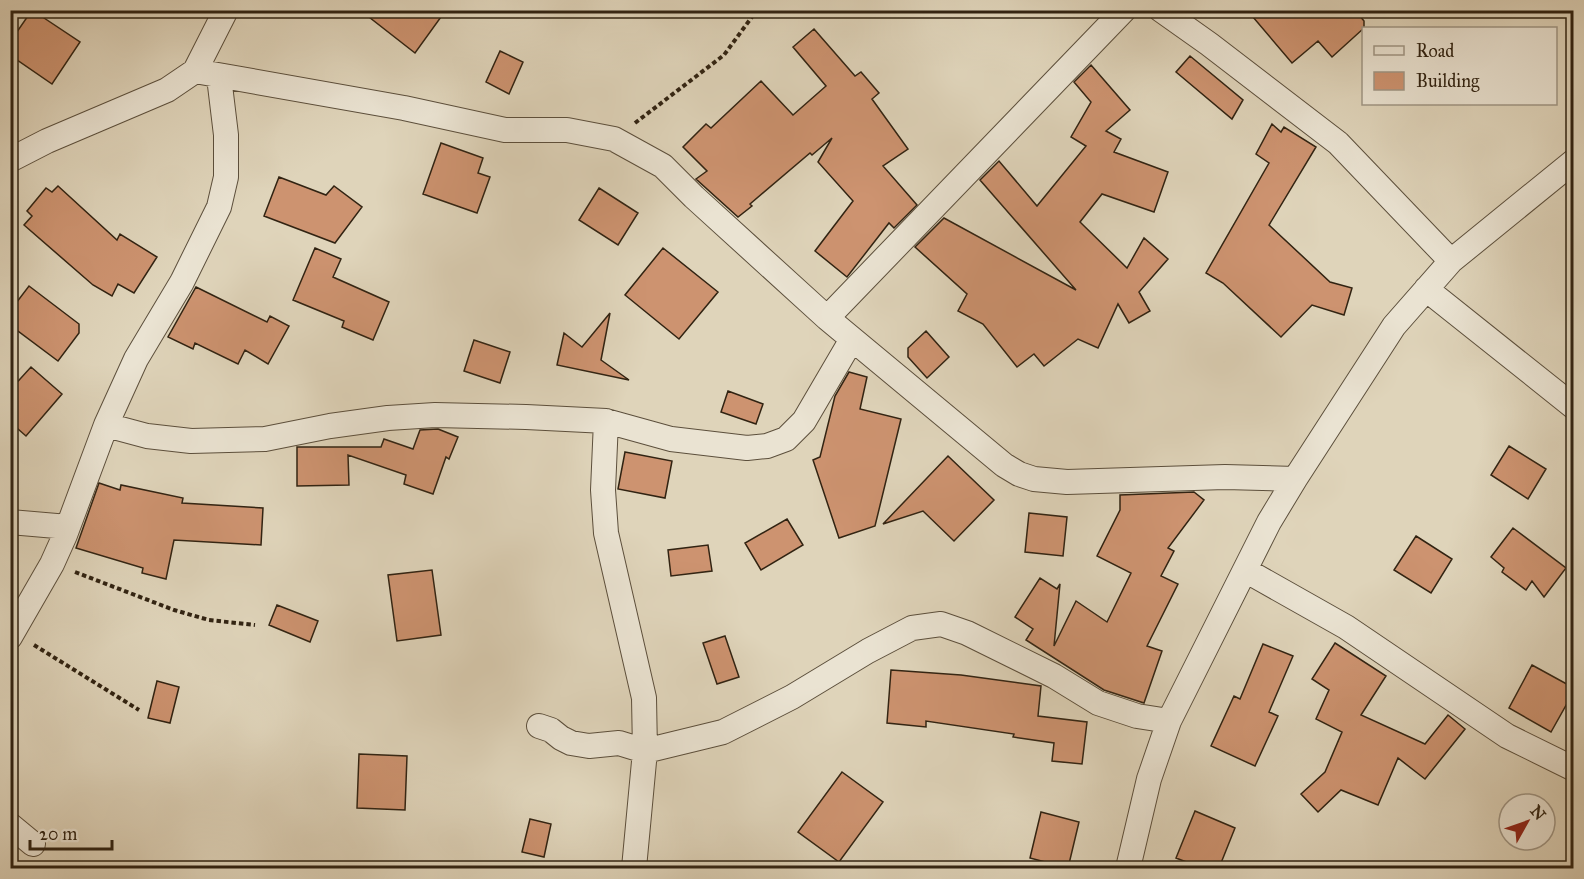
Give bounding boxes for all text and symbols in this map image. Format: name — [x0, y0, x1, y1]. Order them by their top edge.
legend — [1362, 27, 1557, 105]
text: Road — [1416, 40, 1454, 62]
text: Building — [1416, 70, 1480, 93]
north arrow — [1497, 792, 1557, 852]
text: N — [1526, 801, 1550, 824]
scale bar — [30, 813, 112, 851]
text: 20 m — [39, 823, 77, 845]

